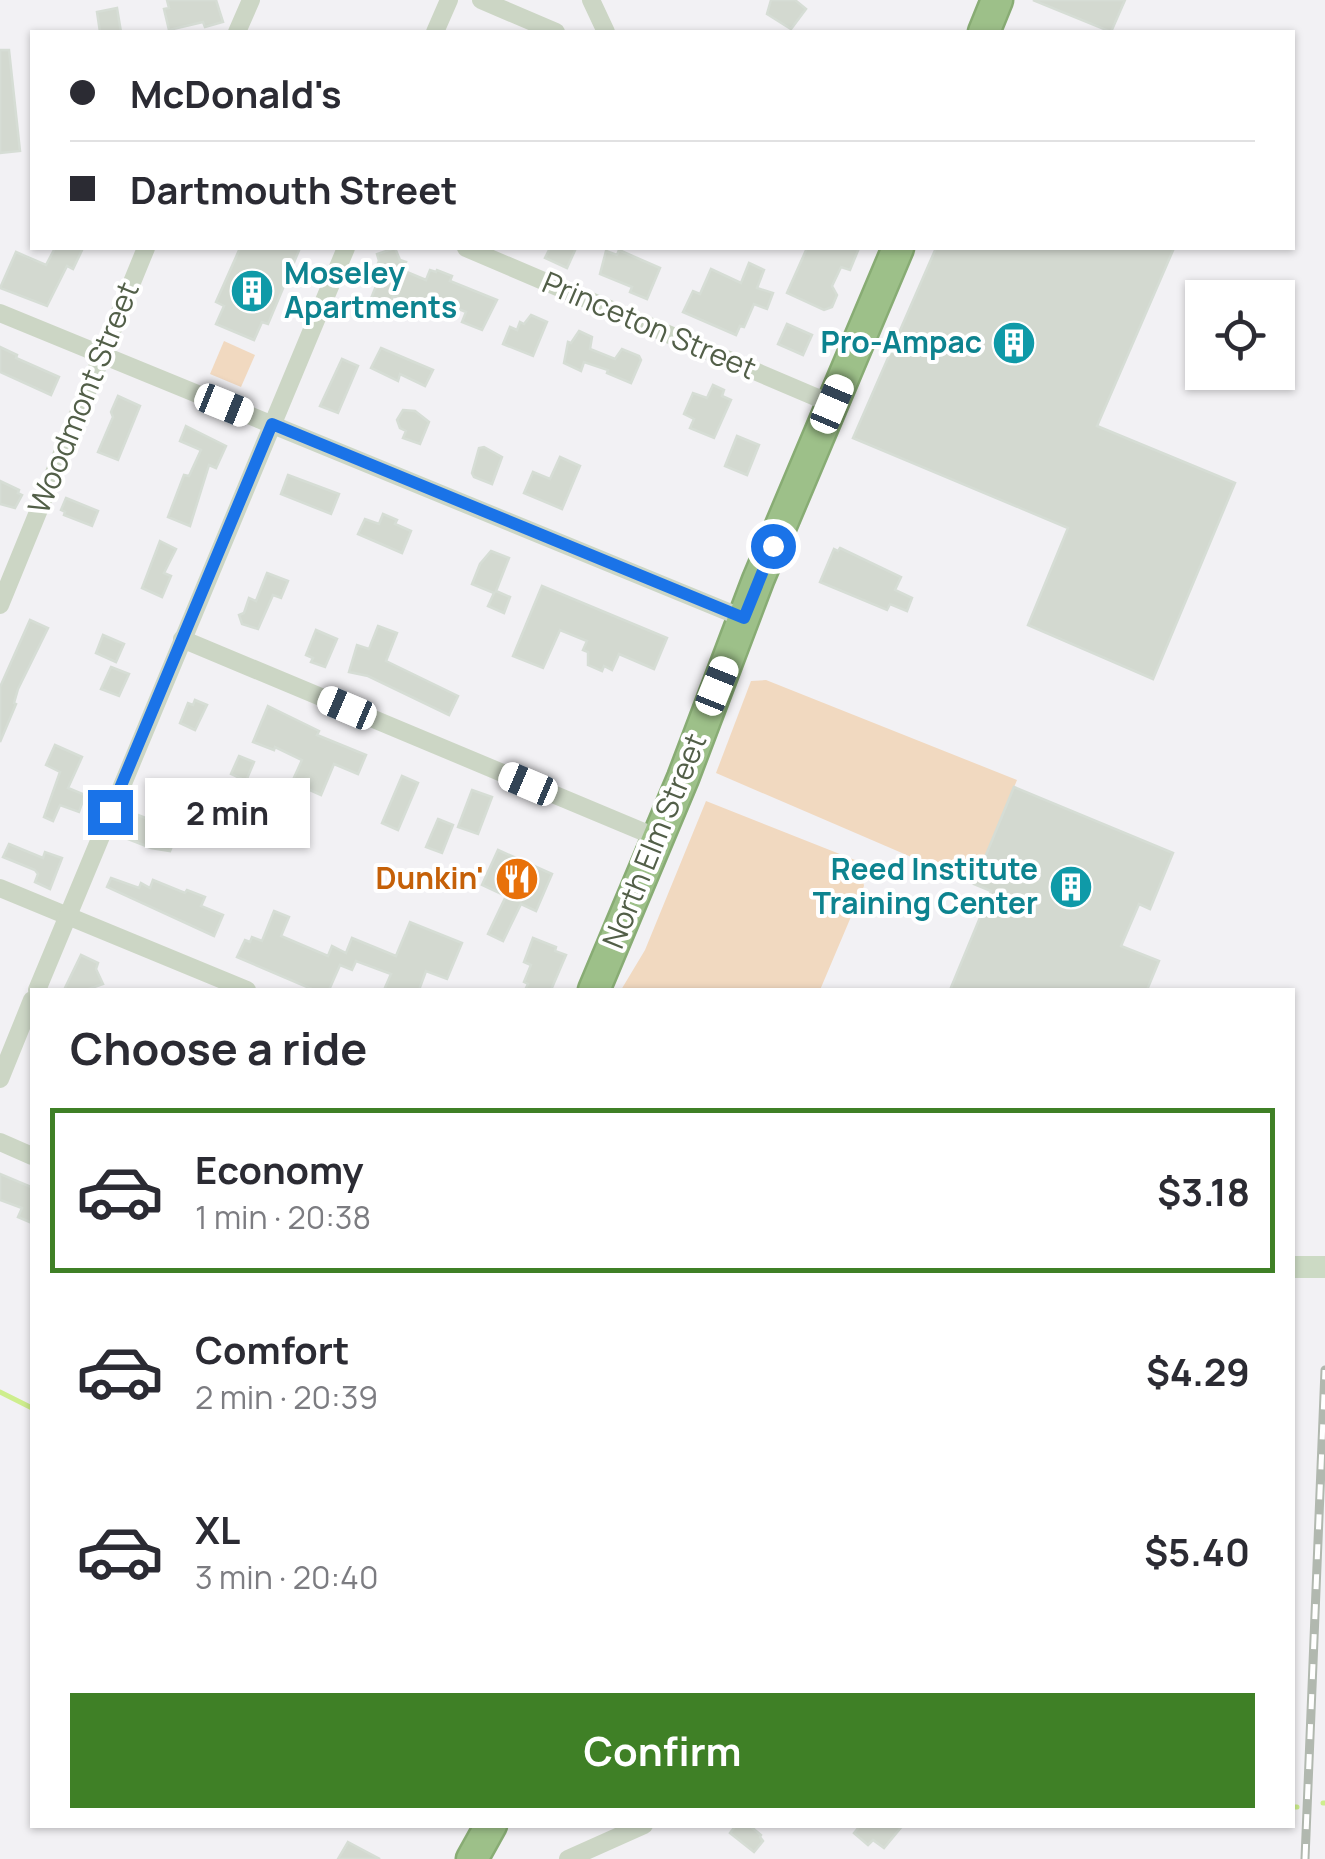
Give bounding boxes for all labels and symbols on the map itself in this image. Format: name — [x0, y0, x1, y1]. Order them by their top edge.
place label: Moseley Apartments — [284, 252, 457, 327]
street label: Princeton Street — [536, 261, 763, 388]
building icon: Moseley Apartments — [229, 268, 275, 314]
street label: Woodmont Street — [17, 275, 148, 519]
building icon: Pro-Ampac — [991, 320, 1037, 366]
place label: Pro-Ampac — [821, 321, 982, 362]
car — [806, 371, 858, 437]
car — [191, 380, 257, 430]
route start — [751, 524, 796, 569]
car — [692, 653, 742, 719]
car — [314, 682, 380, 734]
street label: North Elm Street — [592, 727, 715, 954]
car — [495, 758, 561, 810]
callout: 2 min — [145, 777, 310, 847]
route end — [88, 790, 133, 835]
place label: Reed Institute Training Center — [813, 848, 1038, 923]
restaurant icon: Dunkin' — [494, 856, 540, 902]
place label: Dunkin' — [376, 857, 484, 898]
building icon: Reed Institute Training Center — [1048, 864, 1094, 910]

